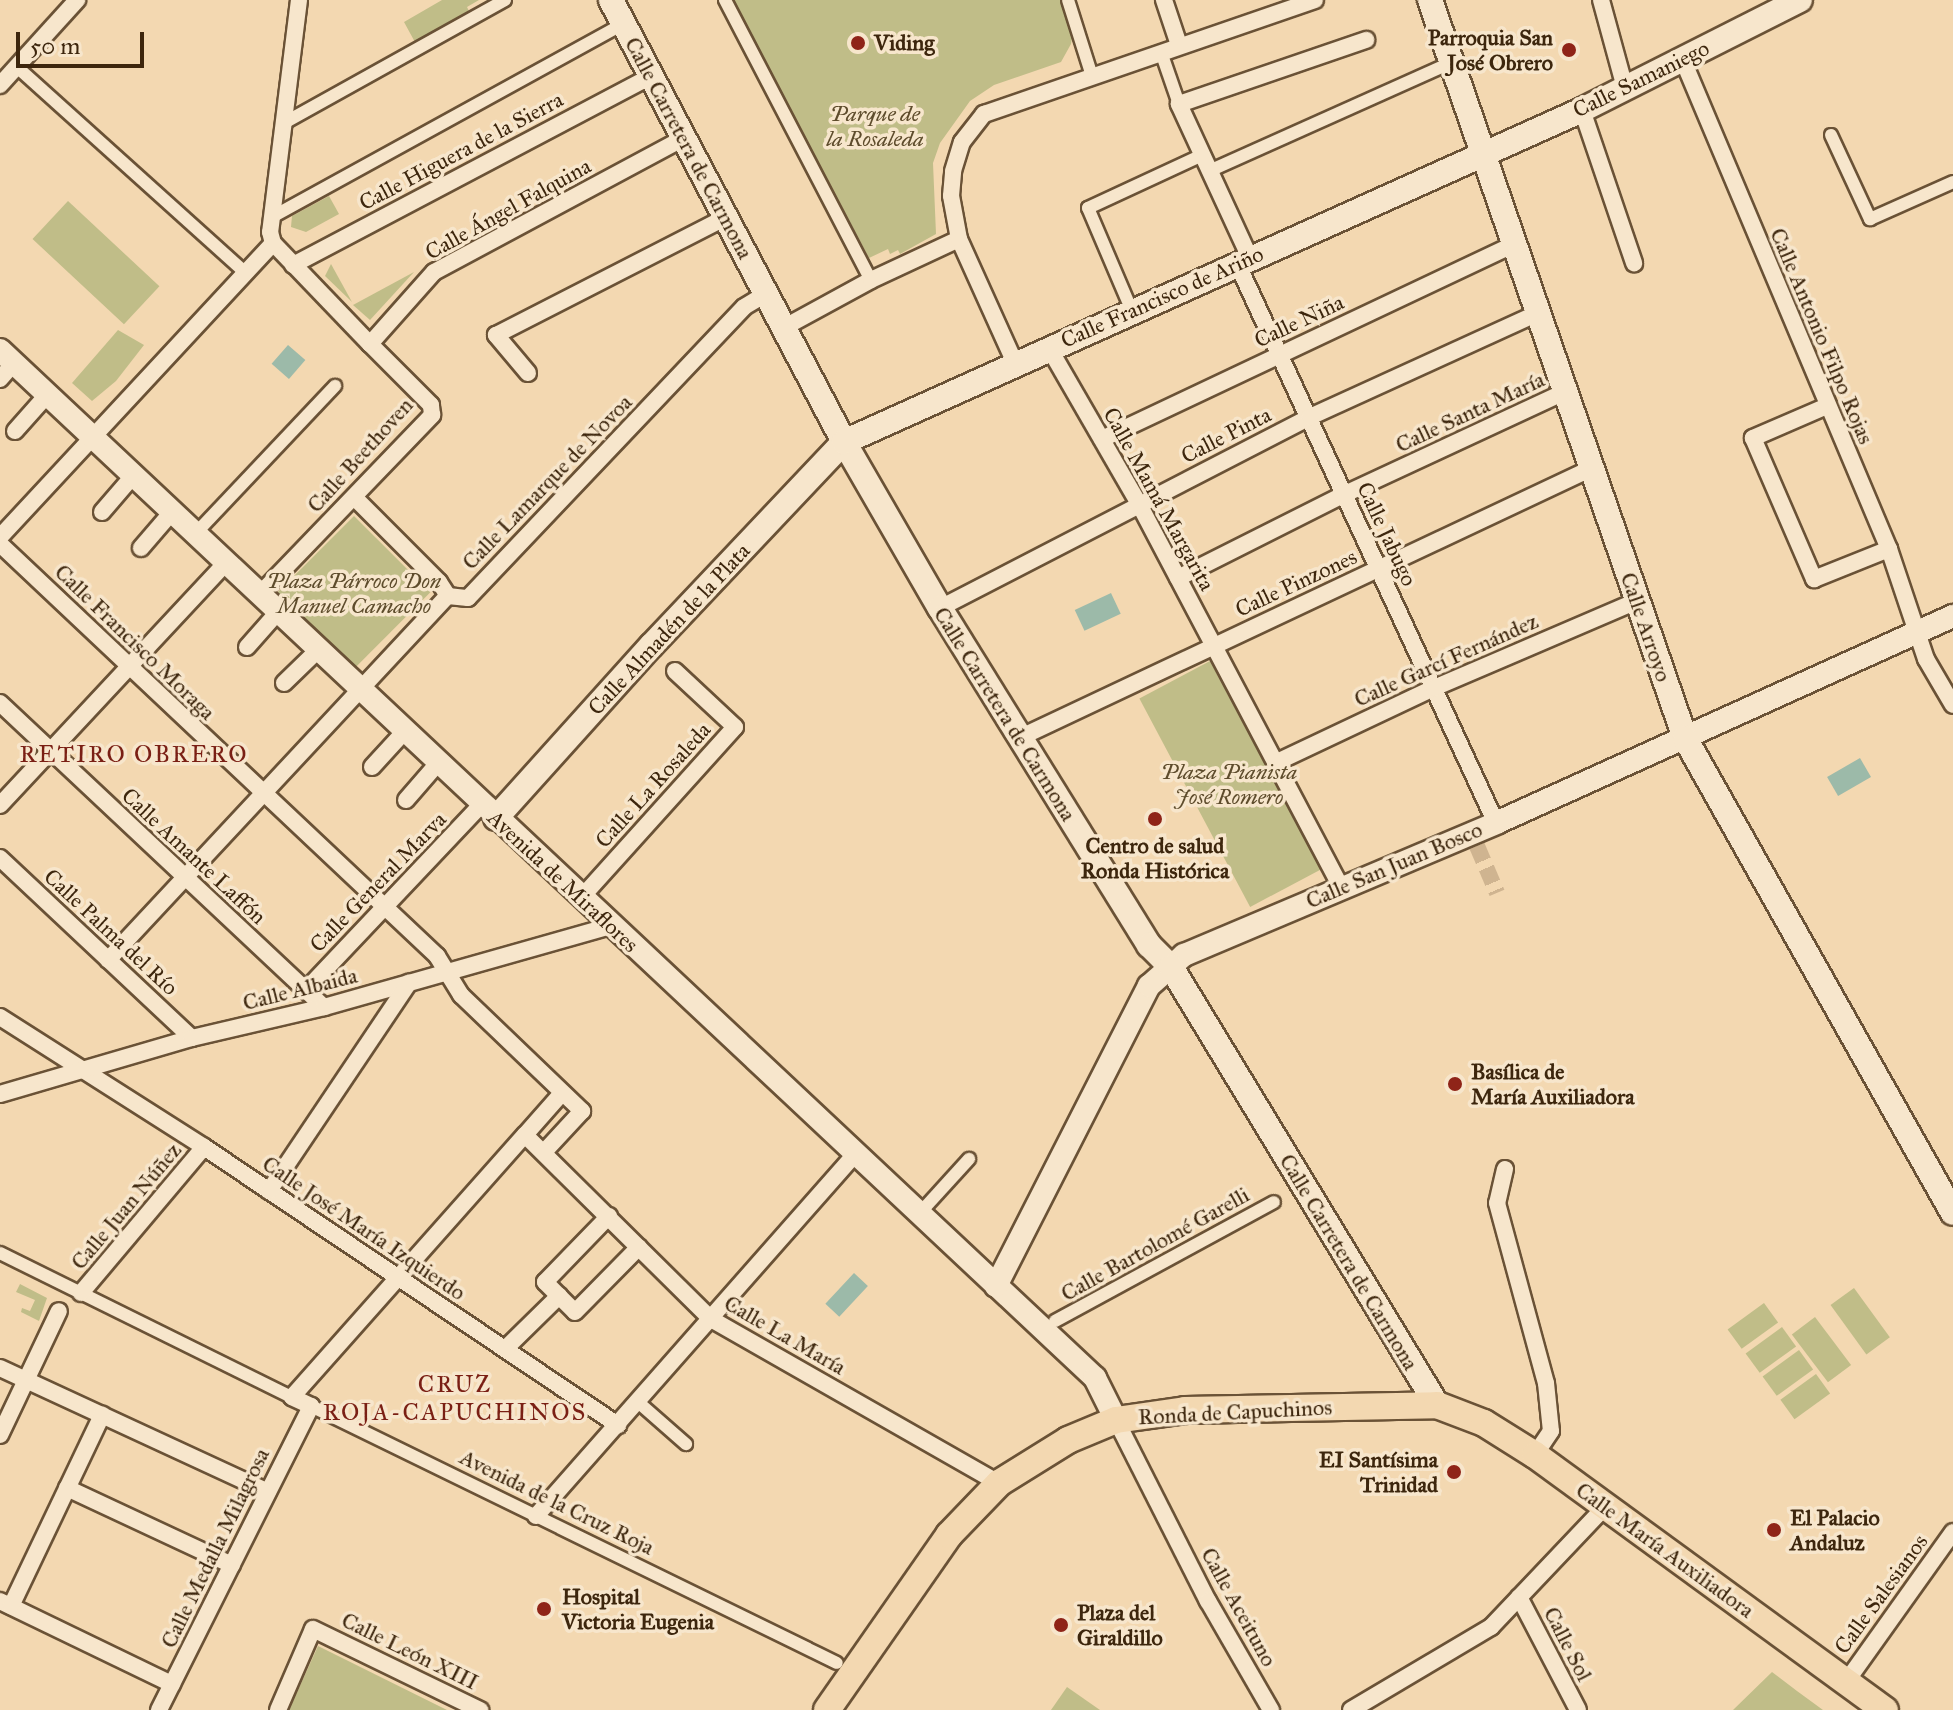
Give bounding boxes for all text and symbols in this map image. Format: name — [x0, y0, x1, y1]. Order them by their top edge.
scale bar — [20, 16, 148, 66]
place label: Parroquia San José Obrero — [1428, 24, 1553, 76]
place label: Viding — [874, 30, 934, 56]
text: 50 m — [30, 31, 80, 61]
street label: Calle Carretera de Carmona — [619, 33, 759, 263]
marker: Viding — [849, 34, 867, 52]
street label: Calle Samaniego — [1569, 35, 1713, 123]
marker: Parroquia San José Obrero — [1560, 41, 1578, 59]
street label: Calle Higuera de la Sierra — [354, 86, 568, 216]
park label: Parque de la Rosaleda — [826, 100, 924, 152]
street label: Calle Ángel Falquina — [421, 153, 595, 265]
street label: Calle Antonio Filpo Rojas — [1765, 224, 1879, 448]
street label: Calle Francisco de Ariño — [1057, 240, 1267, 354]
street label: Calle Niña — [1250, 289, 1348, 353]
street label: Calle Santa María — [1391, 366, 1549, 458]
street label: Calle Lamarque de Novoa — [457, 389, 637, 575]
street label: Calle Beethoven — [302, 392, 418, 518]
street label: Calle Pinta — [1177, 401, 1275, 469]
street label: Calle Mamá Margarita — [1098, 403, 1220, 595]
street label: Calle Jabugo — [1351, 478, 1423, 590]
street label: Calle Almadén de la Plata — [583, 538, 755, 720]
street label: Calle Pinzones — [1231, 543, 1361, 623]
street label: Calle Francisco Moraga — [49, 559, 221, 725]
park label: Plaza Párroco Don Manuel Camacho — [267, 567, 441, 618]
street label: Calle Arroyo — [1615, 569, 1677, 685]
street label: Calle Carretera de Carmona — [928, 602, 1082, 826]
street label: Calle Garcí Fernández — [1350, 608, 1542, 712]
street label: Calle La Rosaleda — [590, 717, 716, 853]
district label: RETIRO OBRERO — [19, 741, 249, 769]
park label: Plaza Pianista José Romero — [1161, 758, 1297, 810]
street label: Calle Amante Laffón — [116, 782, 272, 930]
street label: Avenida de Miraflores — [482, 804, 644, 958]
street label: Calle General Marva — [304, 806, 452, 958]
marker: Centro de salud Ronda Histórica — [1146, 810, 1164, 828]
street label: Calle San Juan Bosco — [1302, 816, 1486, 914]
place label: Centro de salud Ronda Histórica — [1081, 832, 1229, 884]
street label: Calle Palma del Río — [39, 863, 183, 1001]
street label: Calle Albaida — [240, 962, 360, 1016]
place label: Basílica de María Auxiliadora — [1471, 1058, 1634, 1110]
marker: Basílica de María Auxiliadora — [1446, 1075, 1464, 1093]
street label: Calle Juan Núñez — [65, 1137, 187, 1275]
street label: Calle Carretera de Carmona — [1274, 1149, 1424, 1375]
street label: Calle José María Izquierdo — [257, 1150, 471, 1306]
street label: Calle Bartolomé Garelli — [1056, 1181, 1254, 1307]
street label: Calle La María — [720, 1290, 850, 1380]
district label: CRUZ ROJA-CAPUCHINOS — [323, 1371, 587, 1427]
street label: Ronda de Capuchinos — [1137, 1394, 1333, 1430]
street label: Calle Medalla Milagrosa — [155, 1444, 275, 1652]
street label: Avenida de la Cruz Roja — [456, 1444, 658, 1560]
place label: EI Santísima Trinidad — [1319, 1446, 1438, 1498]
marker: EI Santísima Trinidad — [1445, 1463, 1463, 1481]
street label: Calle María Auxiliadora — [1571, 1477, 1759, 1623]
place label: El Palacio Andaluz — [1790, 1504, 1880, 1556]
marker: El Palacio Andaluz — [1765, 1521, 1783, 1539]
street label: Calle Salesianos — [1829, 1529, 1933, 1659]
street label: Calle Aceituno — [1196, 1543, 1282, 1671]
place label: Hospital Victoria Eugenia — [562, 1583, 714, 1634]
marker: Hospital Victoria Eugenia — [533, 1598, 555, 1620]
place label: Plaza del Giraldillo — [1077, 1599, 1163, 1650]
street label: Calle Sol — [1538, 1602, 1598, 1686]
street label: Calle León XIII — [337, 1607, 483, 1695]
marker: Plaza del Giraldillo — [1052, 1616, 1070, 1634]

